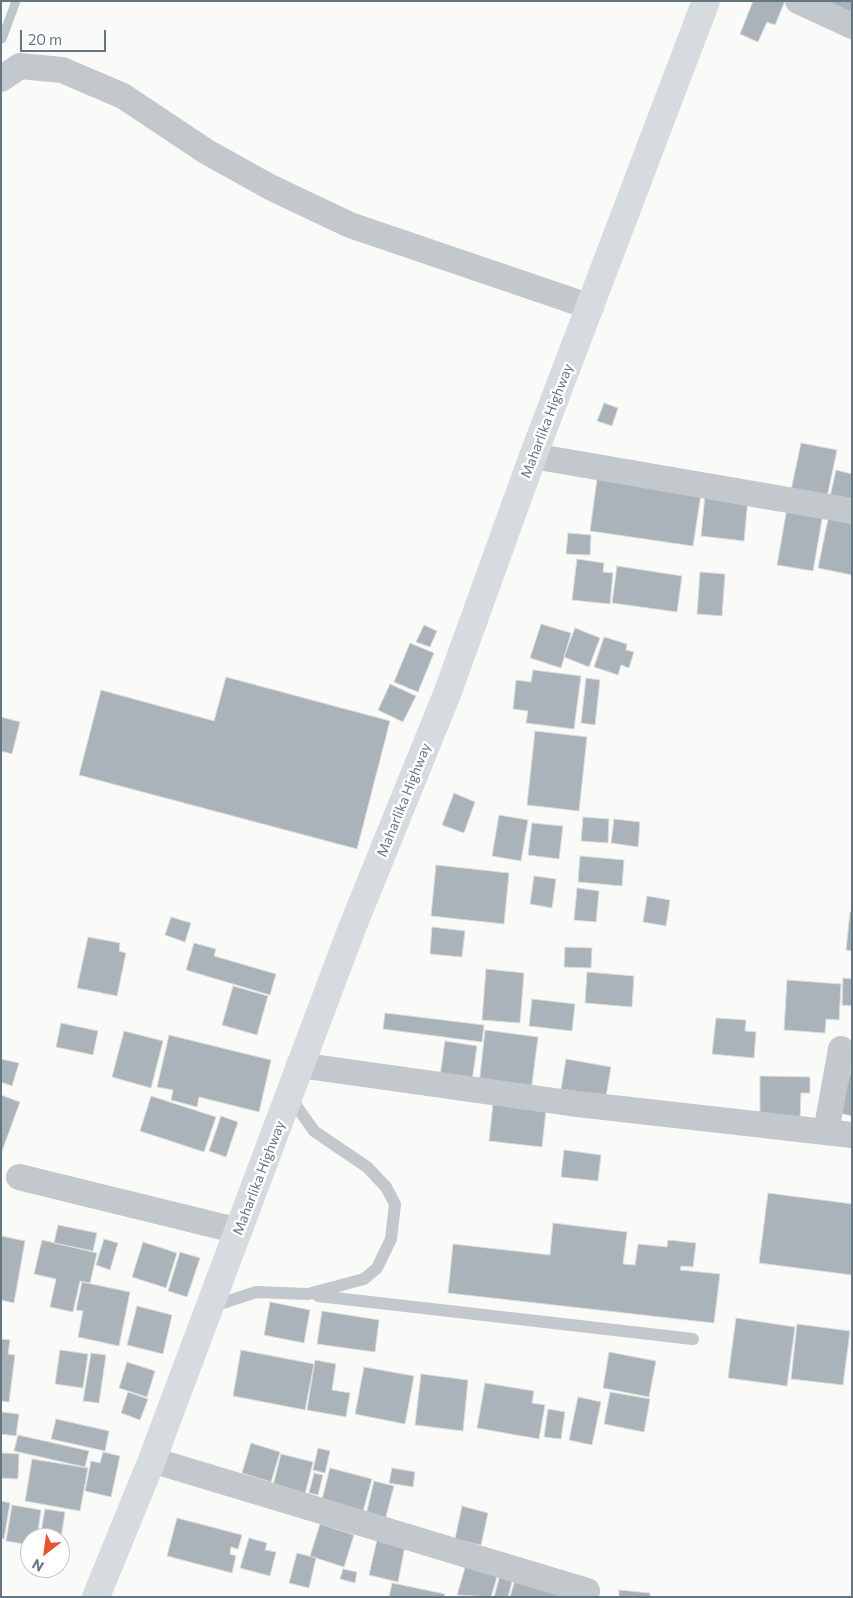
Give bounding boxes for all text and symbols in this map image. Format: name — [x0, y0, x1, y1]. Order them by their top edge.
scale bar — [22, 20, 109, 52]
text: 20 m — [28, 30, 62, 48]
street label: Maharlika Highway — [517, 361, 577, 481]
street label: Maharlika Highway — [373, 741, 435, 859]
street label: Maharlika Highway — [229, 1118, 289, 1238]
north arrow — [20, 1528, 70, 1578]
text: N — [29, 1556, 47, 1576]

